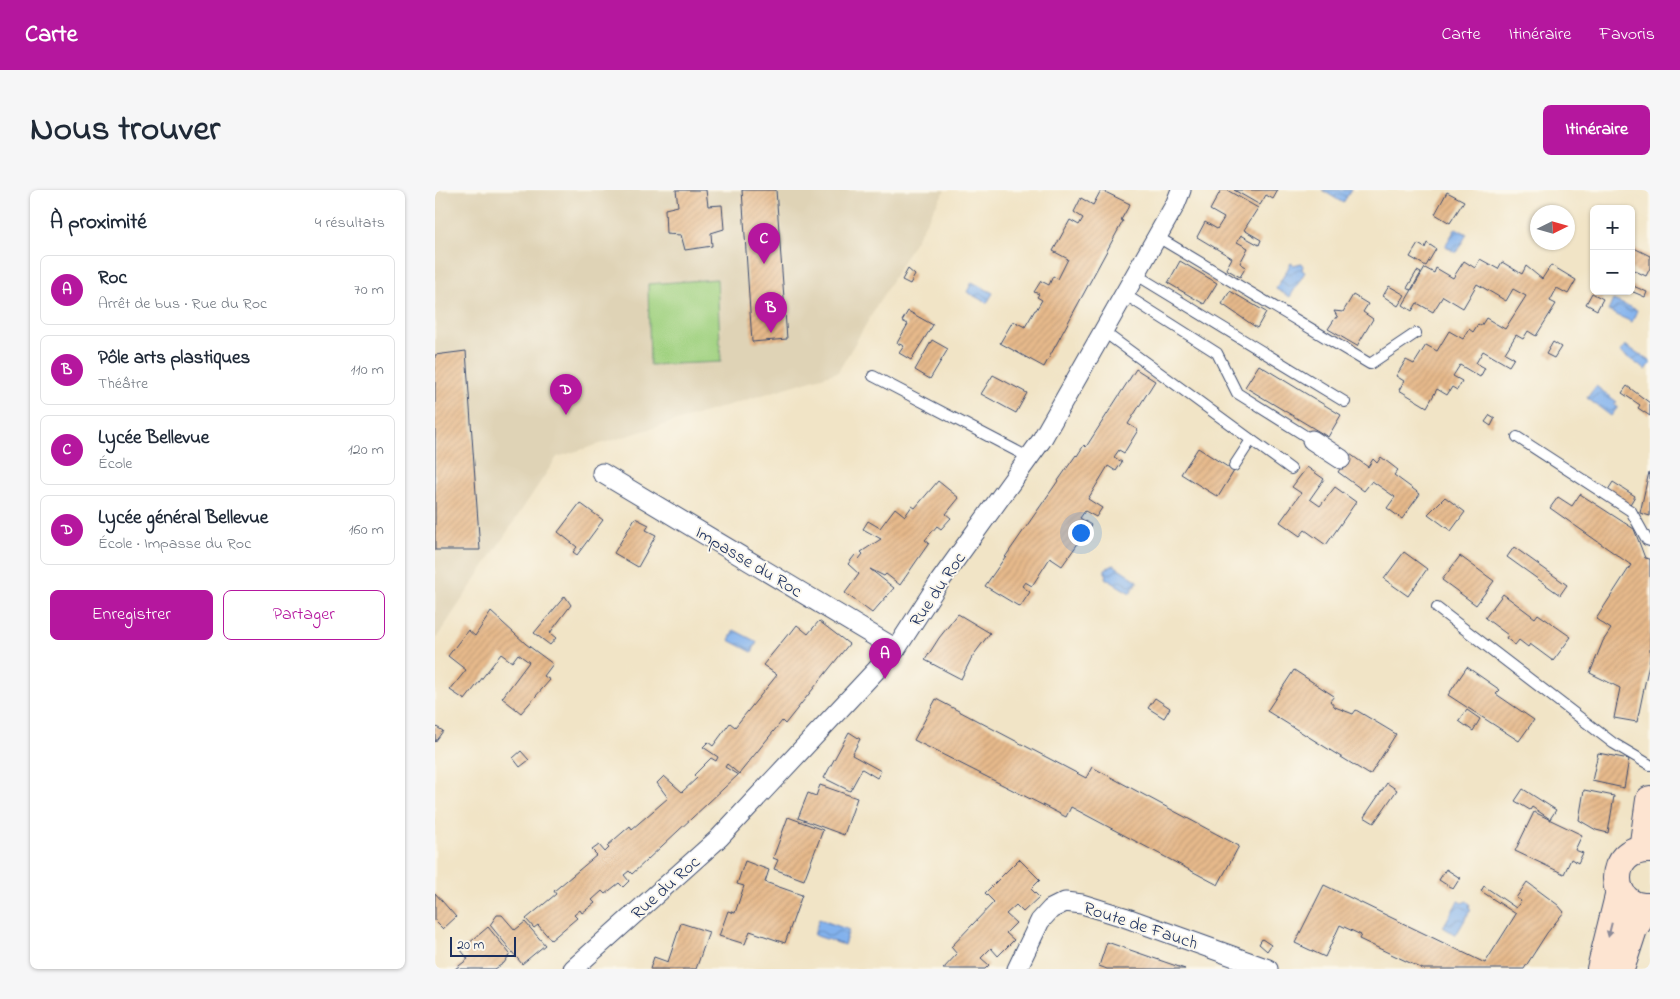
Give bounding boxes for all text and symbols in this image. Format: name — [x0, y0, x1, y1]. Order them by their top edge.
text: Carte — [25, 18, 77, 53]
text: Carte — [1441, 22, 1481, 48]
text: Itinéraire — [1509, 22, 1571, 48]
text: Favoris — [1599, 22, 1655, 48]
text: Nous trouver — [30, 105, 220, 156]
button: Itinéraire — [1543, 105, 1650, 155]
north arrow — [1530, 205, 1575, 250]
map controls — [1590, 205, 1635, 295]
button: + — [1590, 205, 1635, 250]
text: À proximité — [50, 208, 147, 238]
text: 4 résultats — [315, 211, 385, 235]
pin: C — [748, 223, 780, 264]
button: − — [1590, 250, 1635, 295]
text: Roc — [98, 265, 127, 292]
text: A — [62, 278, 72, 302]
text: 70 m — [354, 278, 384, 302]
text: Arrêt de bus · Rue du Roc — [98, 292, 267, 316]
pin: B — [755, 292, 787, 333]
text: Pôle arts plastiques — [98, 345, 250, 372]
text: B — [62, 358, 72, 382]
text: 110 m — [350, 358, 384, 382]
text: Théâtre — [98, 372, 148, 396]
pin: D — [550, 374, 582, 415]
text: Lycée Bellevue — [98, 425, 209, 452]
text: C — [63, 438, 71, 462]
text: 120 m — [348, 438, 384, 462]
text: École — [98, 452, 133, 476]
text: Lycée général Bellevue — [98, 505, 268, 532]
text: D — [61, 518, 73, 542]
text: 160 m — [349, 518, 384, 542]
street label: Impasse du Roc — [690, 520, 806, 605]
your location — [1068, 520, 1094, 546]
text: École · Impasse du Roc — [98, 532, 251, 556]
street label: Rue du Roc — [904, 548, 973, 633]
button: Enregistrer — [50, 590, 213, 640]
button: Partager — [223, 590, 385, 640]
pin: A — [869, 638, 901, 679]
street label: Rue du Roc — [626, 850, 707, 927]
street label: Route de Fauch — [1080, 896, 1201, 958]
one-way arrow — [1606, 923, 1614, 938]
scale bar — [450, 934, 516, 957]
text: 20 m — [457, 935, 484, 956]

